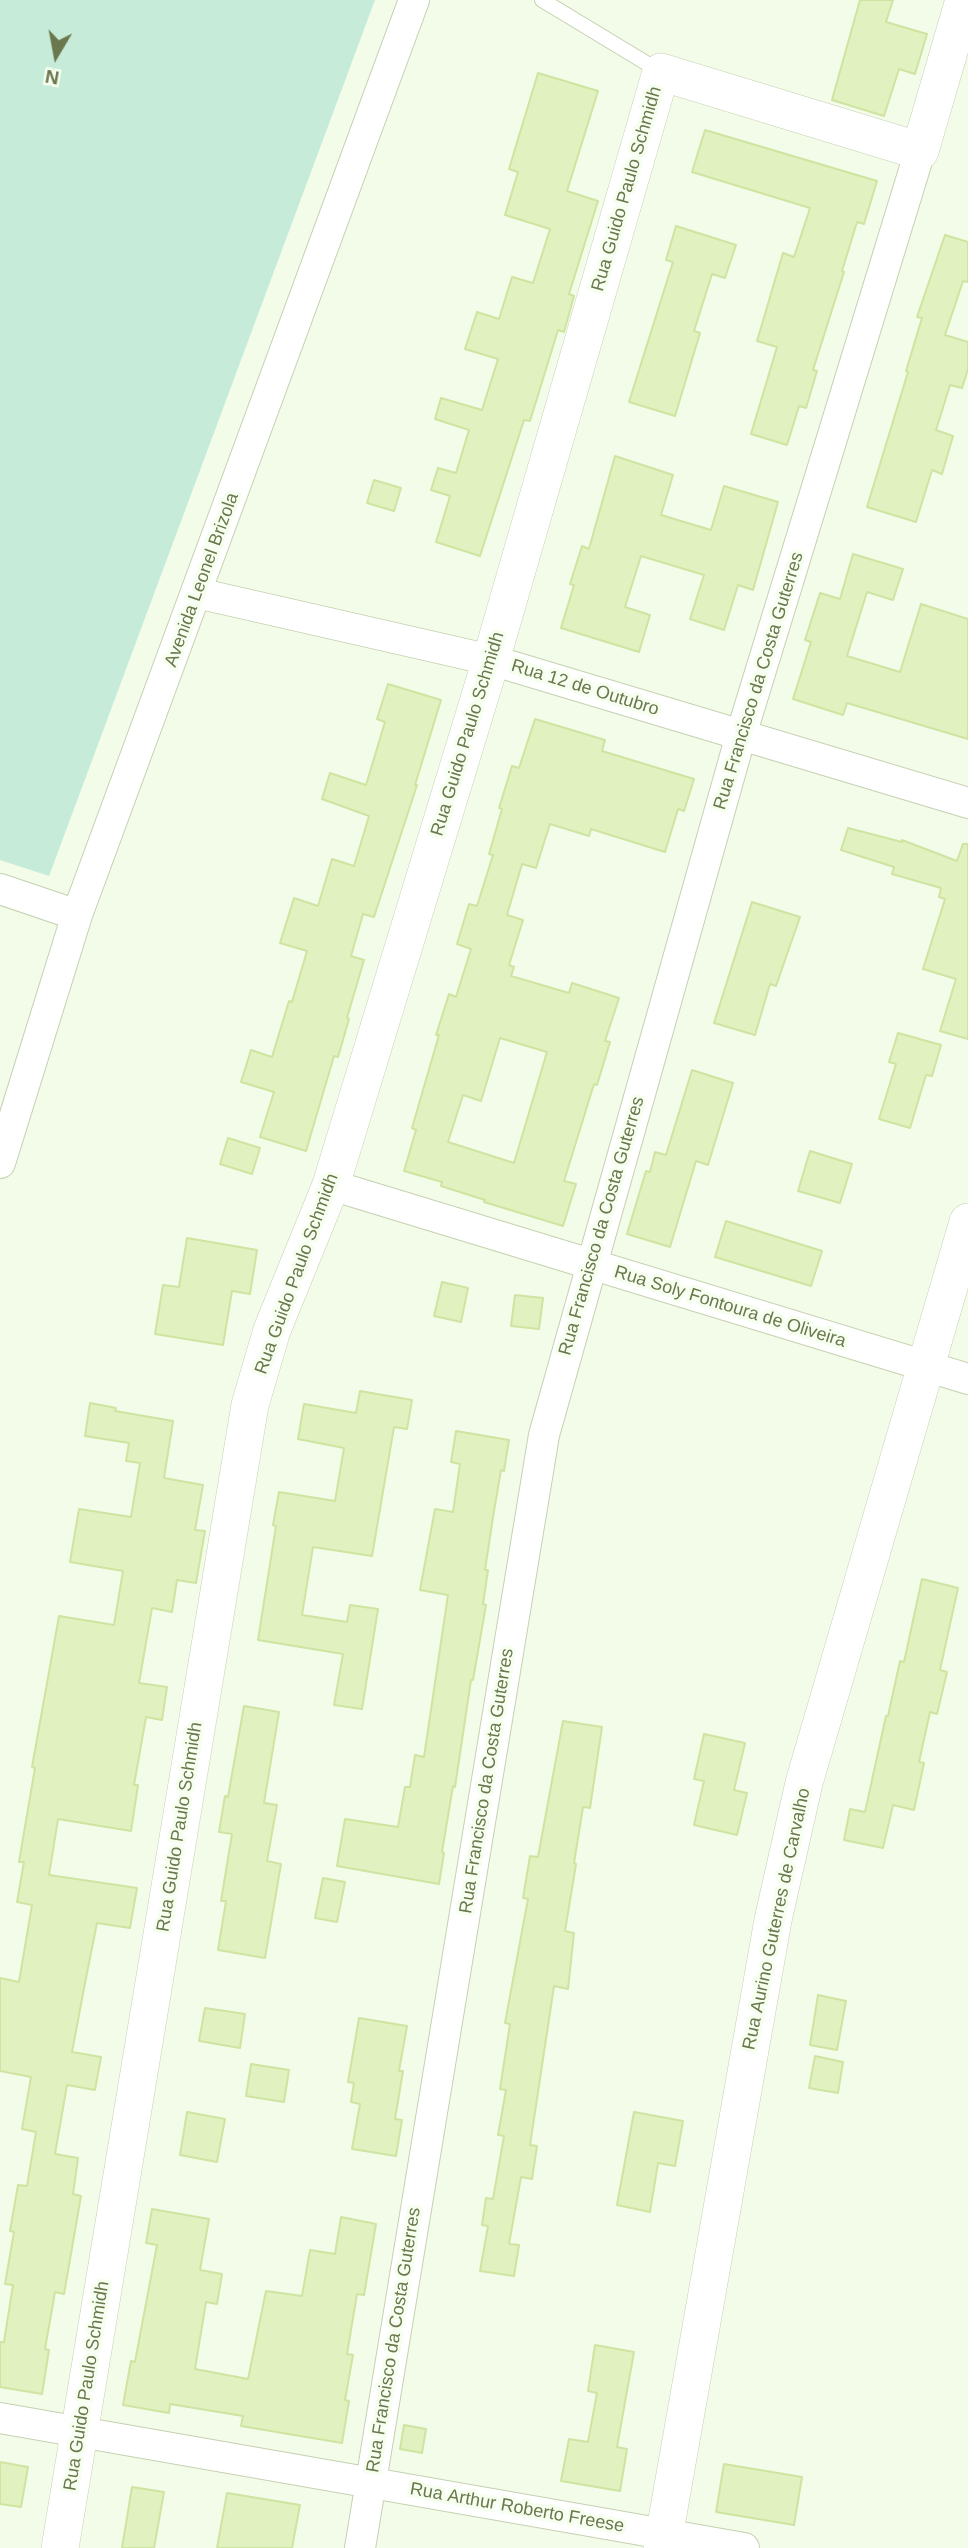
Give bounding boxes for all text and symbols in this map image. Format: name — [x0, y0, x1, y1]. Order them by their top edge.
north arrow — [21, 21, 91, 91]
text: N — [44, 66, 61, 89]
street label: Rua Guido Paulo Schmidh — [587, 84, 667, 294]
street label: Avenida Leonel Brizola — [160, 490, 244, 670]
street label: Rua Francisco da Costa Guterres — [709, 550, 809, 812]
street label: Rua Guido Paulo Schmidh — [427, 629, 509, 839]
street label: Rua 12 de Outubro — [509, 655, 661, 721]
street label: Rua Francisco da Costa Guterres — [555, 1094, 649, 1358]
street label: Rua Guido Paulo Schmidh — [251, 1171, 343, 1377]
street label: Rua Soly Fontoura de Oliveira — [612, 1261, 848, 1353]
street label: Rua Francisco da Costa Guterres — [455, 1647, 519, 1915]
street label: Rua Guido Paulo Schmidh — [153, 1721, 207, 1933]
street label: Rua Aurino Guterres de Carvalho — [739, 1786, 815, 2052]
street label: Rua Francisco da Costa Guterres — [362, 2206, 426, 2474]
street label: Rua Guido Paulo Schmidh — [60, 2280, 114, 2492]
street label: Rua Arthur Roberto Freese — [408, 2479, 626, 2537]

